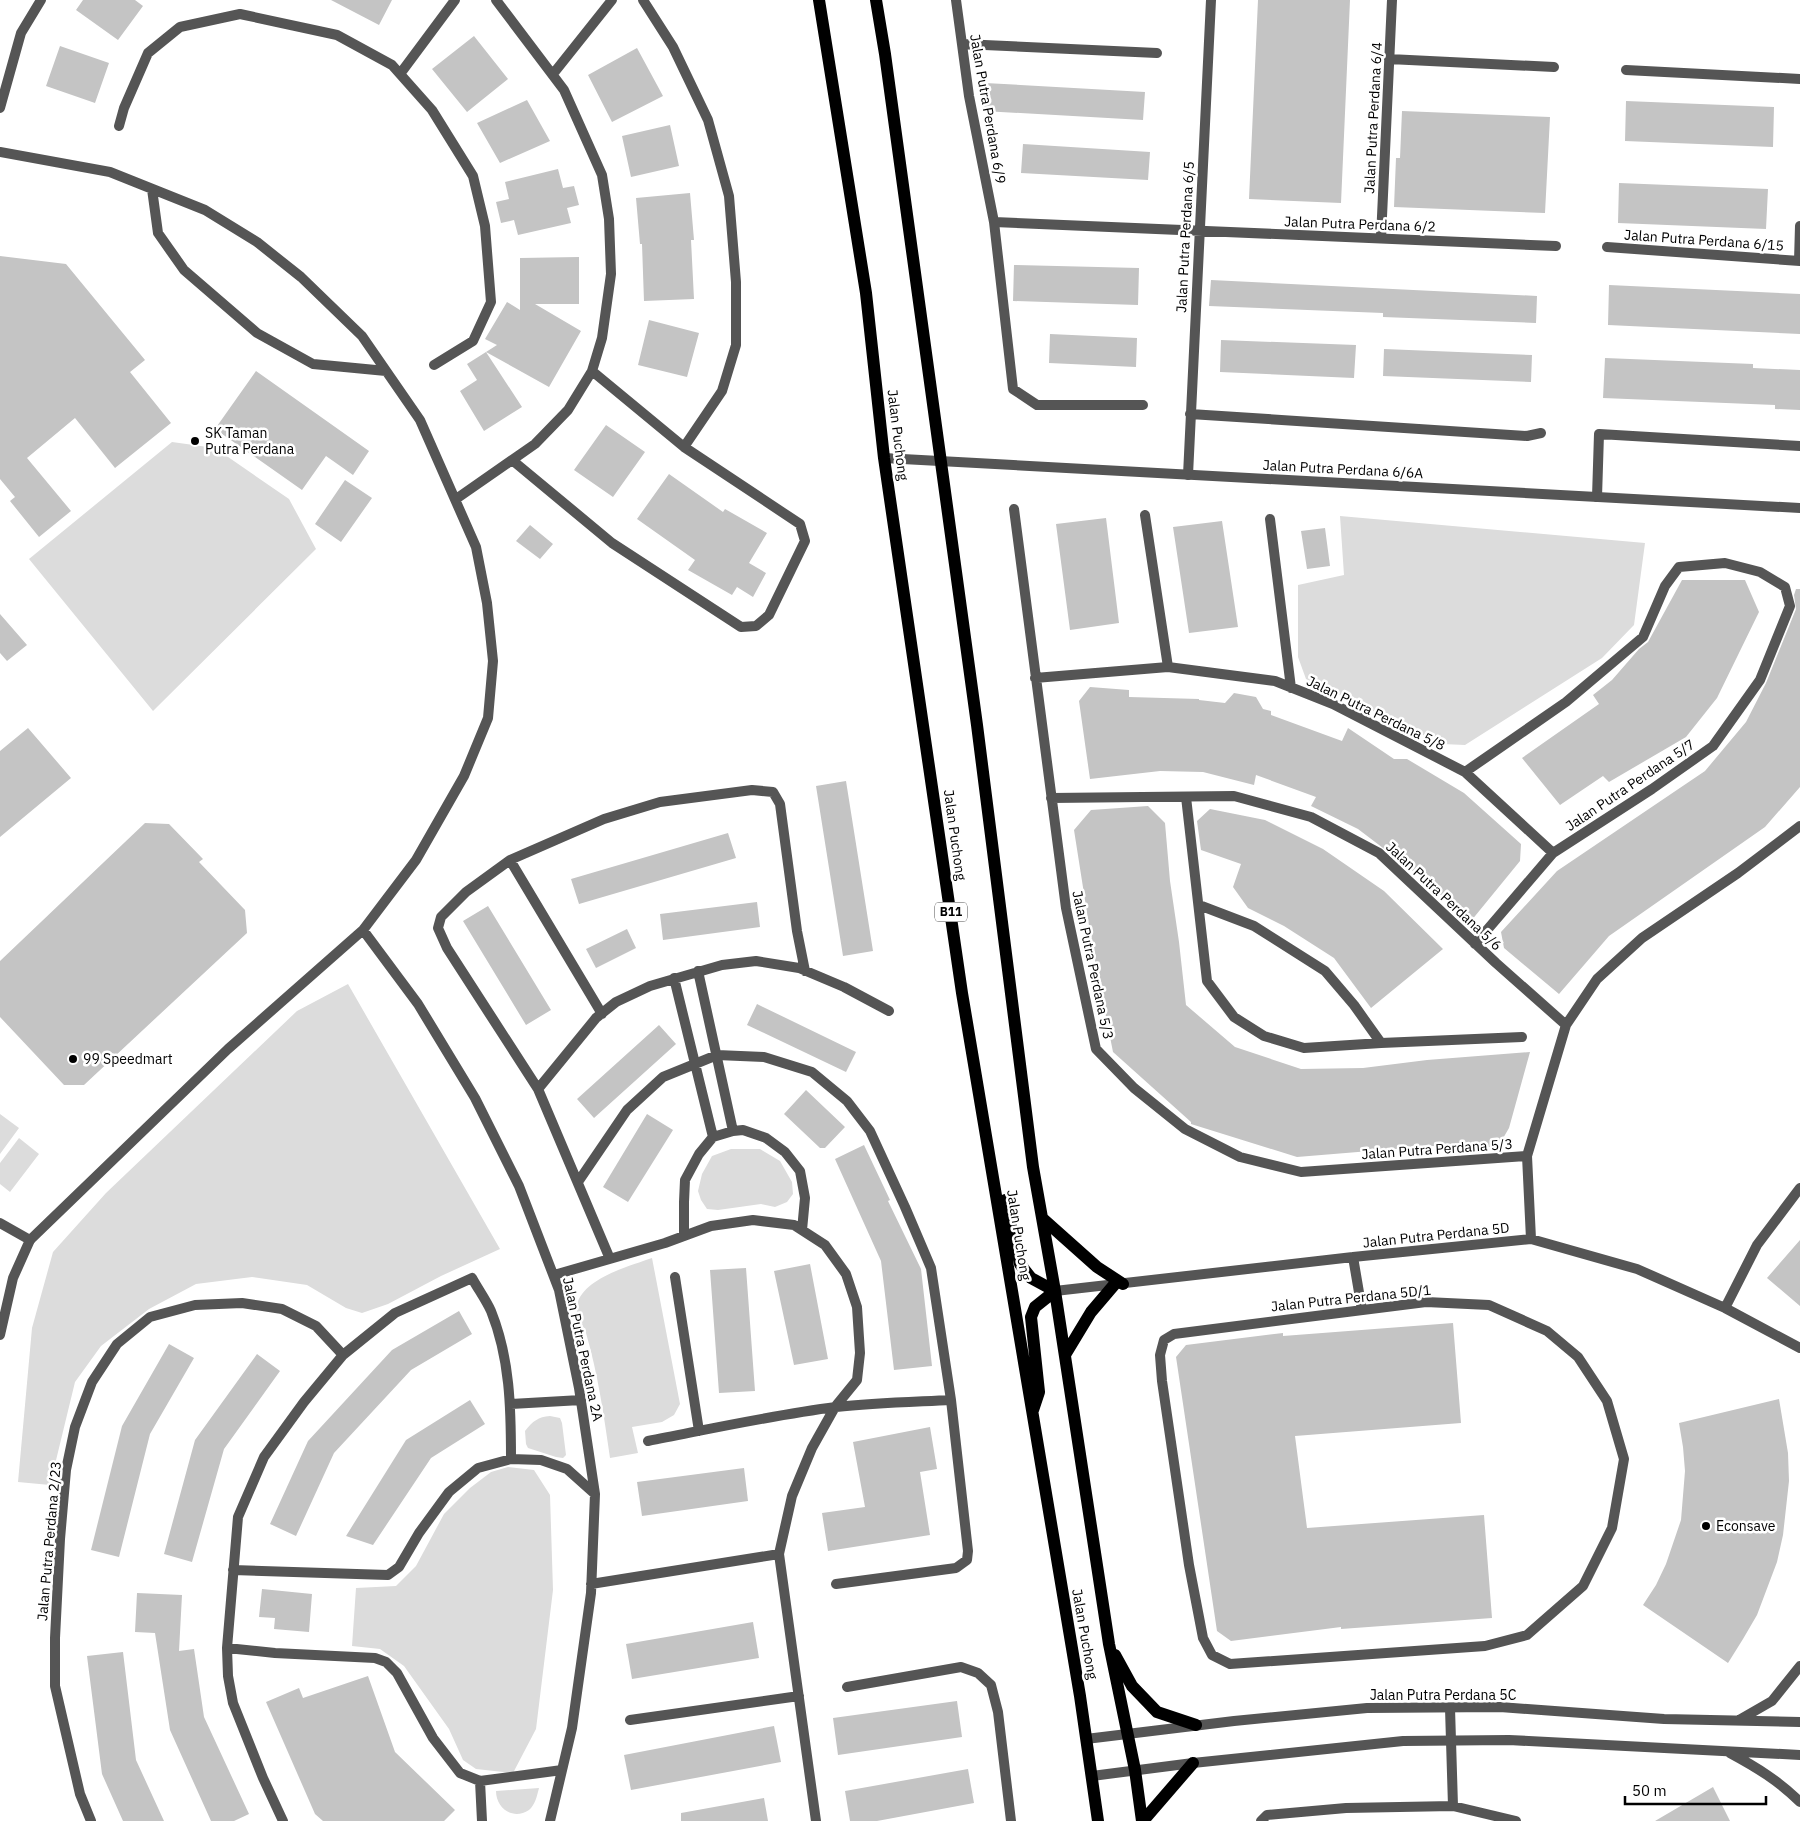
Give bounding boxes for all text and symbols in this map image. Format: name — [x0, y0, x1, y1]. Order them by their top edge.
street label: Jalan Putra Perdana 6/9 — [966, 33, 1010, 185]
street label: Jalan Putra Perdana 6/4 — [1360, 42, 1386, 194]
street label: Jalan Putra Perdana 6/5 — [1172, 161, 1198, 313]
street label: Jalan Putra Perdana 6/2 — [1284, 212, 1436, 236]
street label: Jalan Putra Perdana 6/15 — [1623, 225, 1785, 255]
street label: Jalan Puchong — [883, 388, 913, 482]
place label: SK Taman Putra Perdana — [205, 424, 295, 458]
marker: SK Taman Putra Perdana — [189, 435, 201, 447]
street label: Jalan Putra Perdana 6/6A — [1262, 456, 1424, 482]
street label: Jalan Putra Perdana 5/8 — [1304, 672, 1448, 754]
street label: Jalan Putra Perdana 5/7 — [1562, 735, 1698, 835]
street label: Jalan Puchong — [940, 788, 970, 882]
street label: Jalan Putra Perdana 5/6 — [1382, 838, 1506, 954]
street label: Jalan Putra Perdana 5/3 — [1068, 889, 1118, 1041]
road number: B11 — [935, 902, 967, 922]
place label: 99 Speedmart — [83, 1050, 173, 1068]
marker: 99 Speedmart — [67, 1053, 79, 1065]
street label: Jalan Putra Perdana 5/3 — [1361, 1135, 1513, 1163]
street label: Jalan Puchong — [1003, 1188, 1035, 1282]
street label: Jalan Putra Perdana 5D — [1362, 1218, 1510, 1252]
street label: Jalan Putra Perdana 2A — [559, 1275, 607, 1423]
street label: Jalan Putra Perdana 5D/1 — [1270, 1281, 1432, 1315]
street label: Jalan Putra Perdana 2/23 — [33, 1460, 65, 1622]
place label: Econsave — [1716, 1517, 1776, 1535]
marker: Econsave — [1700, 1520, 1712, 1532]
street label: Jalan Puchong — [1068, 1587, 1102, 1681]
street label: Jalan Putra Perdana 5C — [1370, 1686, 1517, 1704]
scale bar — [1625, 1774, 1766, 1806]
text: 50 m — [1632, 1781, 1667, 1800]

